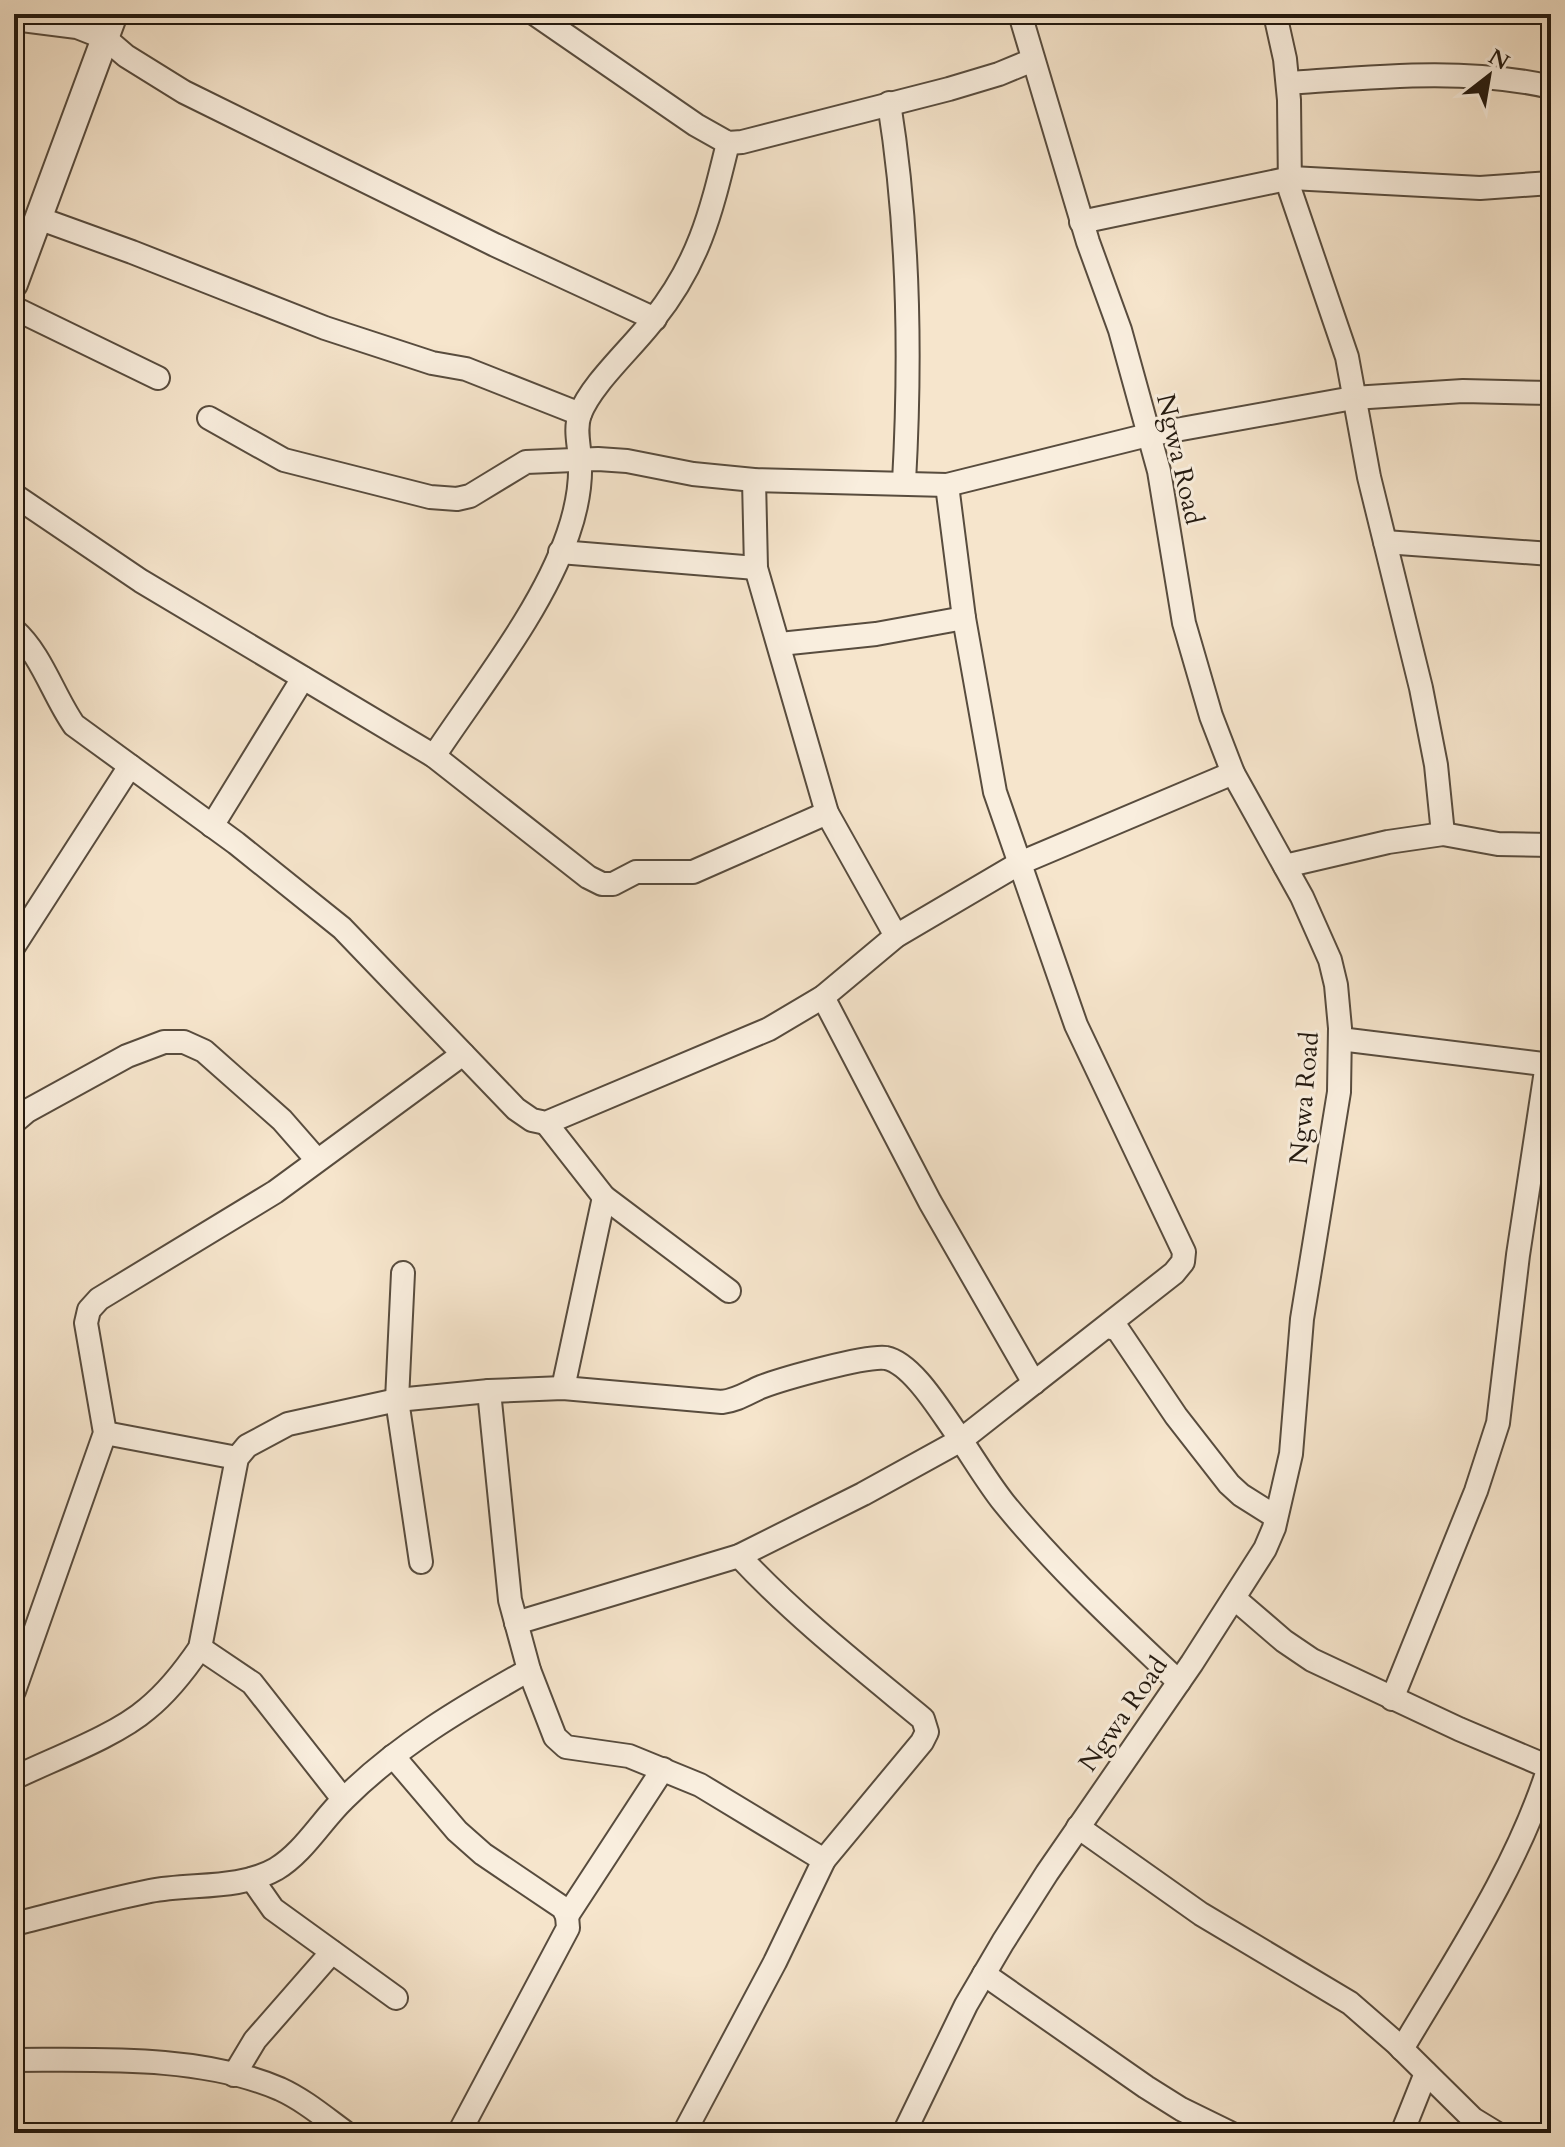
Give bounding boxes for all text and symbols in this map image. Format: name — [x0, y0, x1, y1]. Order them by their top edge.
north arrow — [1449, 36, 1529, 116]
text: N — [1483, 42, 1515, 77]
street label: Ngwa Road — [1148, 390, 1212, 528]
street label: Ngwa Road — [1281, 1030, 1327, 1166]
street label: Ngwa Road — [1071, 1649, 1176, 1778]

